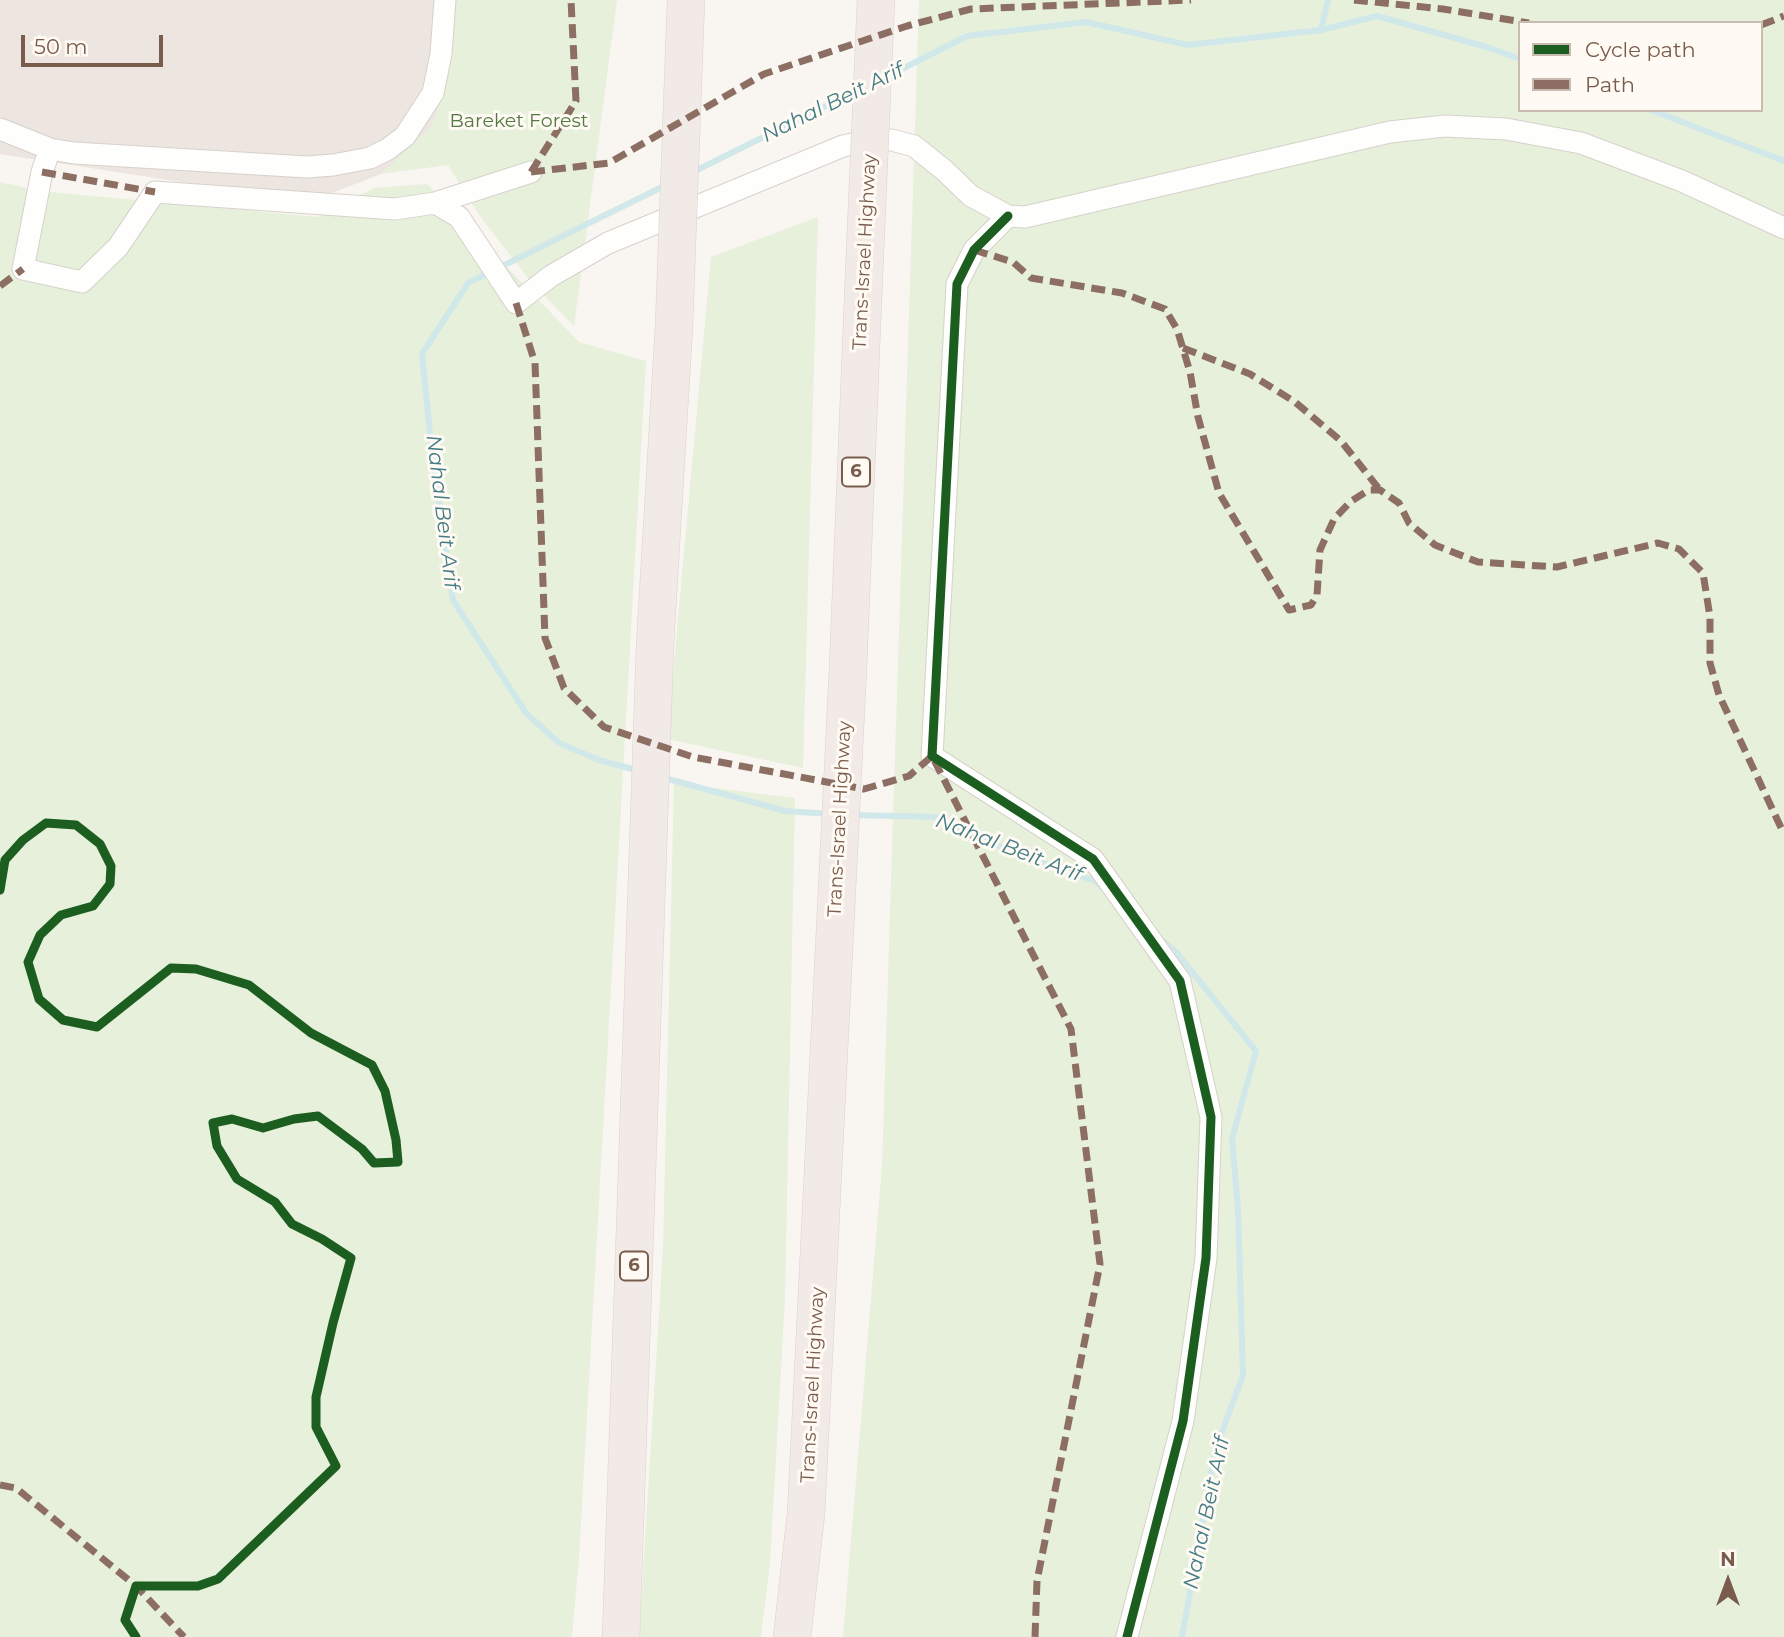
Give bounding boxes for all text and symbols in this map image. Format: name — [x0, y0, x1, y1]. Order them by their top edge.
scale bar — [24, 21, 166, 65]
legend — [1518, 21, 1763, 112]
text: 50 m — [34, 34, 88, 59]
text: Cycle path — [1585, 37, 1696, 62]
water label: Nahal Beit Arif — [758, 58, 908, 148]
text: Path — [1585, 72, 1635, 97]
park label: Bareket Forest — [450, 110, 588, 132]
street label: Trans-Israel Highway — [848, 153, 882, 351]
water label: Nahal Beit Arif — [420, 433, 464, 591]
road number: 6 — [842, 458, 870, 486]
street label: Trans-Israel Highway — [823, 720, 857, 918]
water label: Nahal Beit Arif — [932, 808, 1086, 888]
road number: 6 — [620, 1252, 648, 1280]
street label: Trans-Israel Highway — [796, 1286, 830, 1484]
water label: Nahal Beit Arif — [1179, 1434, 1235, 1592]
north arrow — [1693, 1546, 1763, 1616]
text: N — [1720, 1548, 1736, 1571]

